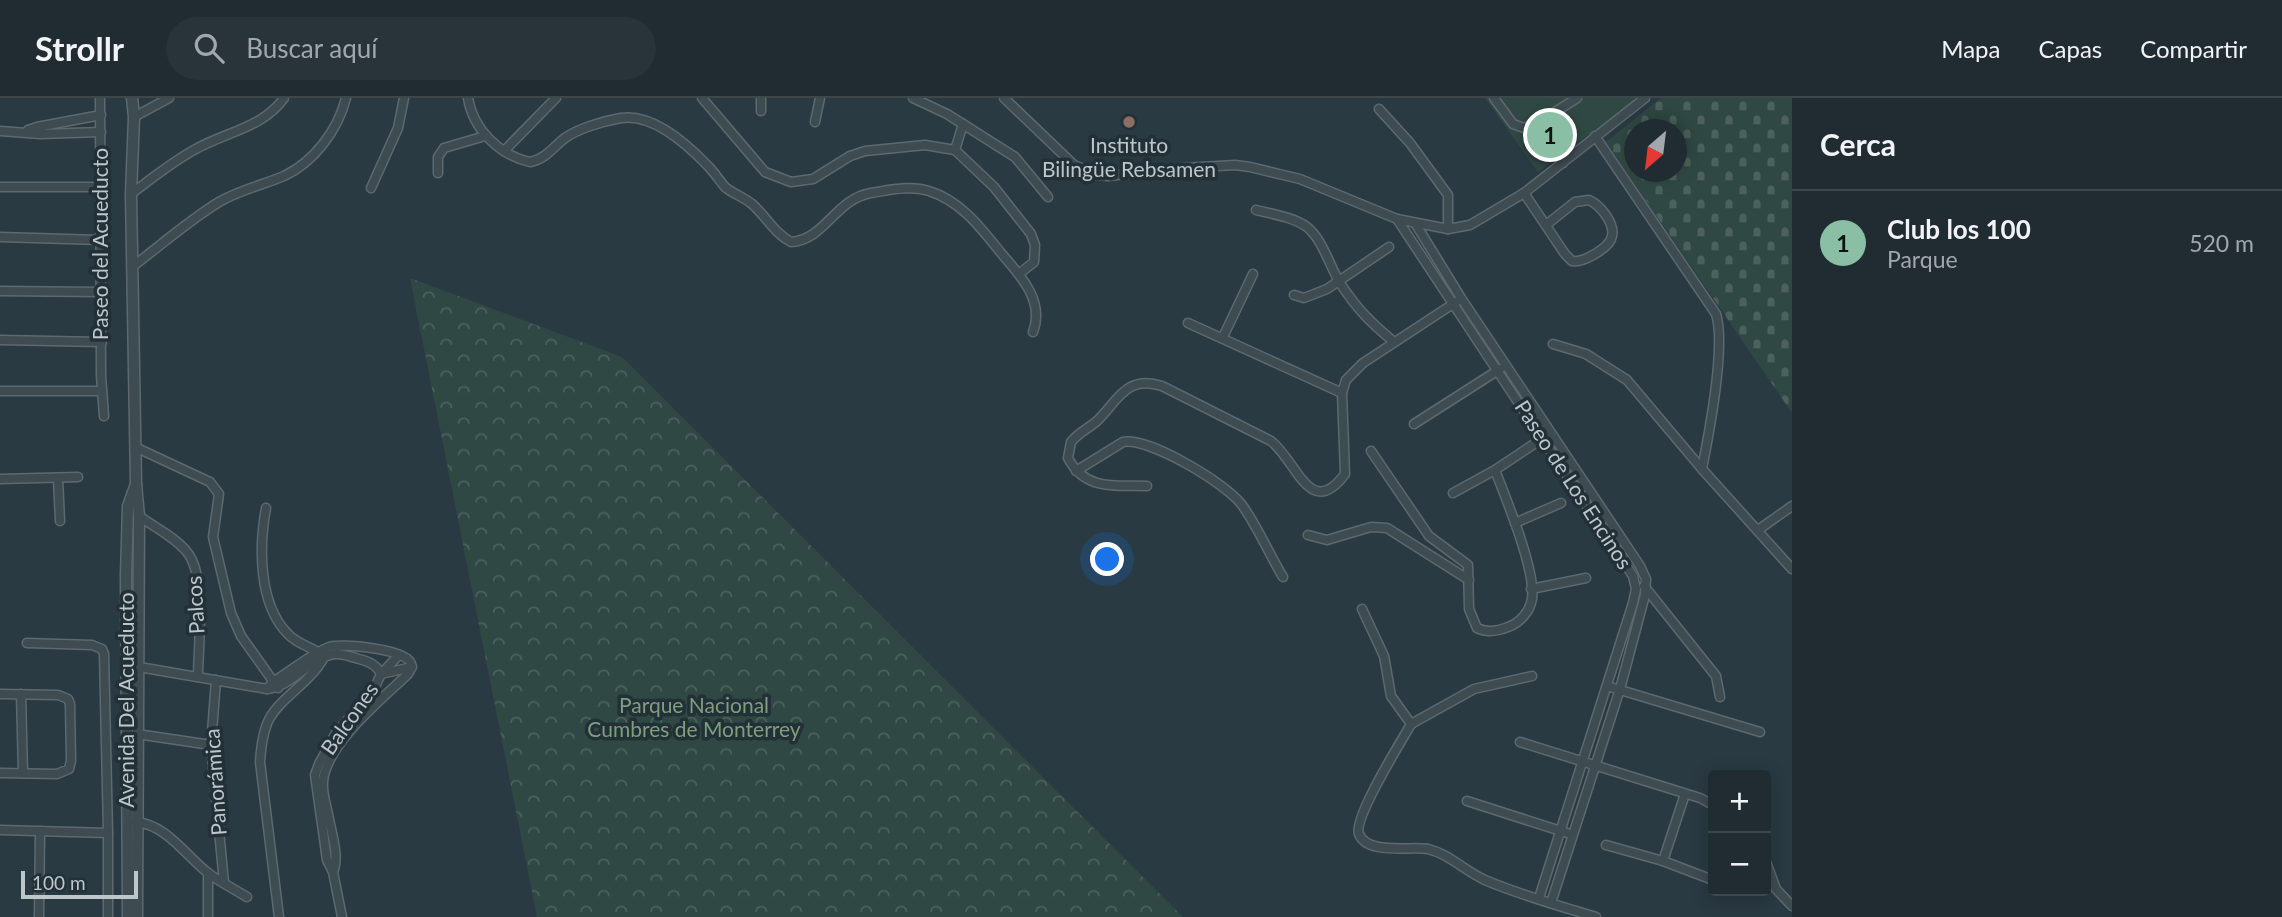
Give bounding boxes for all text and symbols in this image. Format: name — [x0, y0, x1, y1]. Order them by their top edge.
search box — [166, 17, 656, 80]
text: Strollr — [35, 28, 124, 68]
icon: search — [190, 29, 228, 67]
text: Buscar aquí — [246, 32, 378, 64]
text: Mapa — [1941, 34, 2000, 63]
text: Capas — [2038, 34, 2102, 63]
text: Compartir — [2140, 34, 2247, 63]
pin: 1 — [1527, 109, 1573, 161]
marker: Instituto Bilingüe Rebsamen — [1121, 114, 1137, 130]
north arrow — [1624, 119, 1687, 182]
text: Cerca — [1820, 126, 1896, 162]
place label: Instituto Bilingüe Rebsamen — [1042, 132, 1216, 181]
street label: Paseo del Acueducto — [87, 148, 112, 340]
text: Club los 100 — [1887, 213, 2031, 245]
text: 1 — [1836, 229, 1850, 257]
text: 520 m — [2189, 229, 2254, 257]
text: Parque — [1887, 245, 1958, 273]
street label: Paseo de Los Encinos — [1510, 395, 1638, 573]
your location — [1090, 542, 1124, 576]
street label: Palcos — [180, 575, 209, 635]
street label: Avenida Del Acueducto — [113, 592, 138, 808]
street label: Balcones — [315, 677, 383, 759]
park label: Parque Nacional Cumbres de Monterrey — [587, 692, 801, 741]
street label: Panorámica — [198, 728, 231, 836]
map controls — [1708, 770, 1771, 896]
button: + — [1708, 770, 1771, 833]
button: − — [1708, 833, 1771, 896]
scale bar — [21, 868, 138, 900]
text: 100 m — [32, 871, 86, 894]

